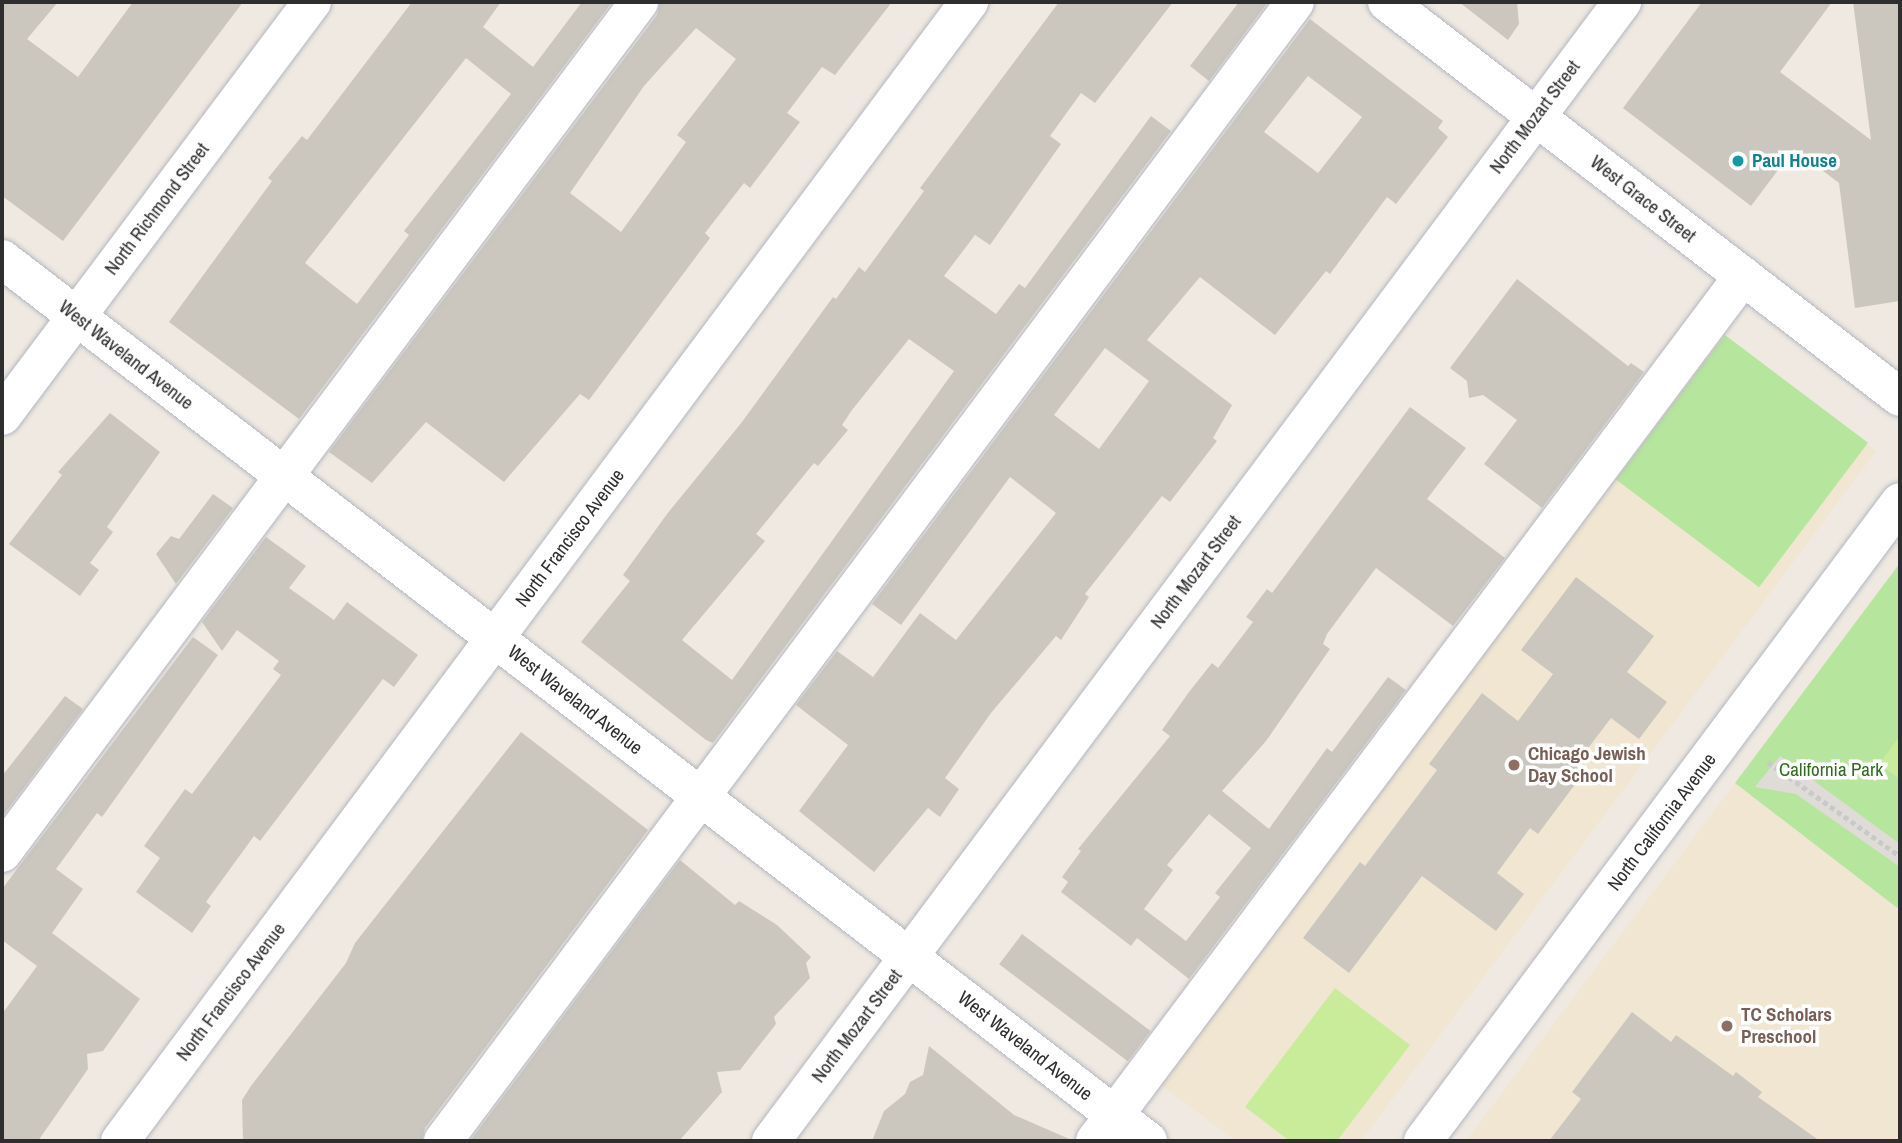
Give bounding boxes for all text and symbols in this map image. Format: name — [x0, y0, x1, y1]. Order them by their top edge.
street label: North Mozart Street — [1485, 56, 1585, 178]
street label: North Richmond Street — [100, 139, 214, 279]
place label: Paul House — [1752, 150, 1837, 172]
street label: West Grace Street — [1586, 151, 1700, 247]
marker: Paul House — [1730, 153, 1746, 169]
street label: West Waveland Avenue — [54, 295, 198, 415]
street label: North Francisco Avenue — [510, 464, 630, 612]
street label: North Mozart Street — [1146, 511, 1246, 633]
street label: West Waveland Avenue — [503, 640, 647, 760]
place label: Chicago Jewish Day School — [1528, 743, 1646, 787]
street label: North California Avenue — [1603, 749, 1721, 895]
marker: Chicago Jewish Day School — [1506, 757, 1522, 773]
park label: California Park — [1779, 759, 1883, 781]
street label: North Francisco Avenue — [171, 918, 291, 1066]
street label: North Mozart Street — [807, 965, 907, 1087]
street label: West Waveland Avenue — [953, 986, 1097, 1106]
place label: TC Scholars Preschool — [1741, 1004, 1832, 1048]
marker: TC Scholars Preschool — [1719, 1018, 1735, 1034]

